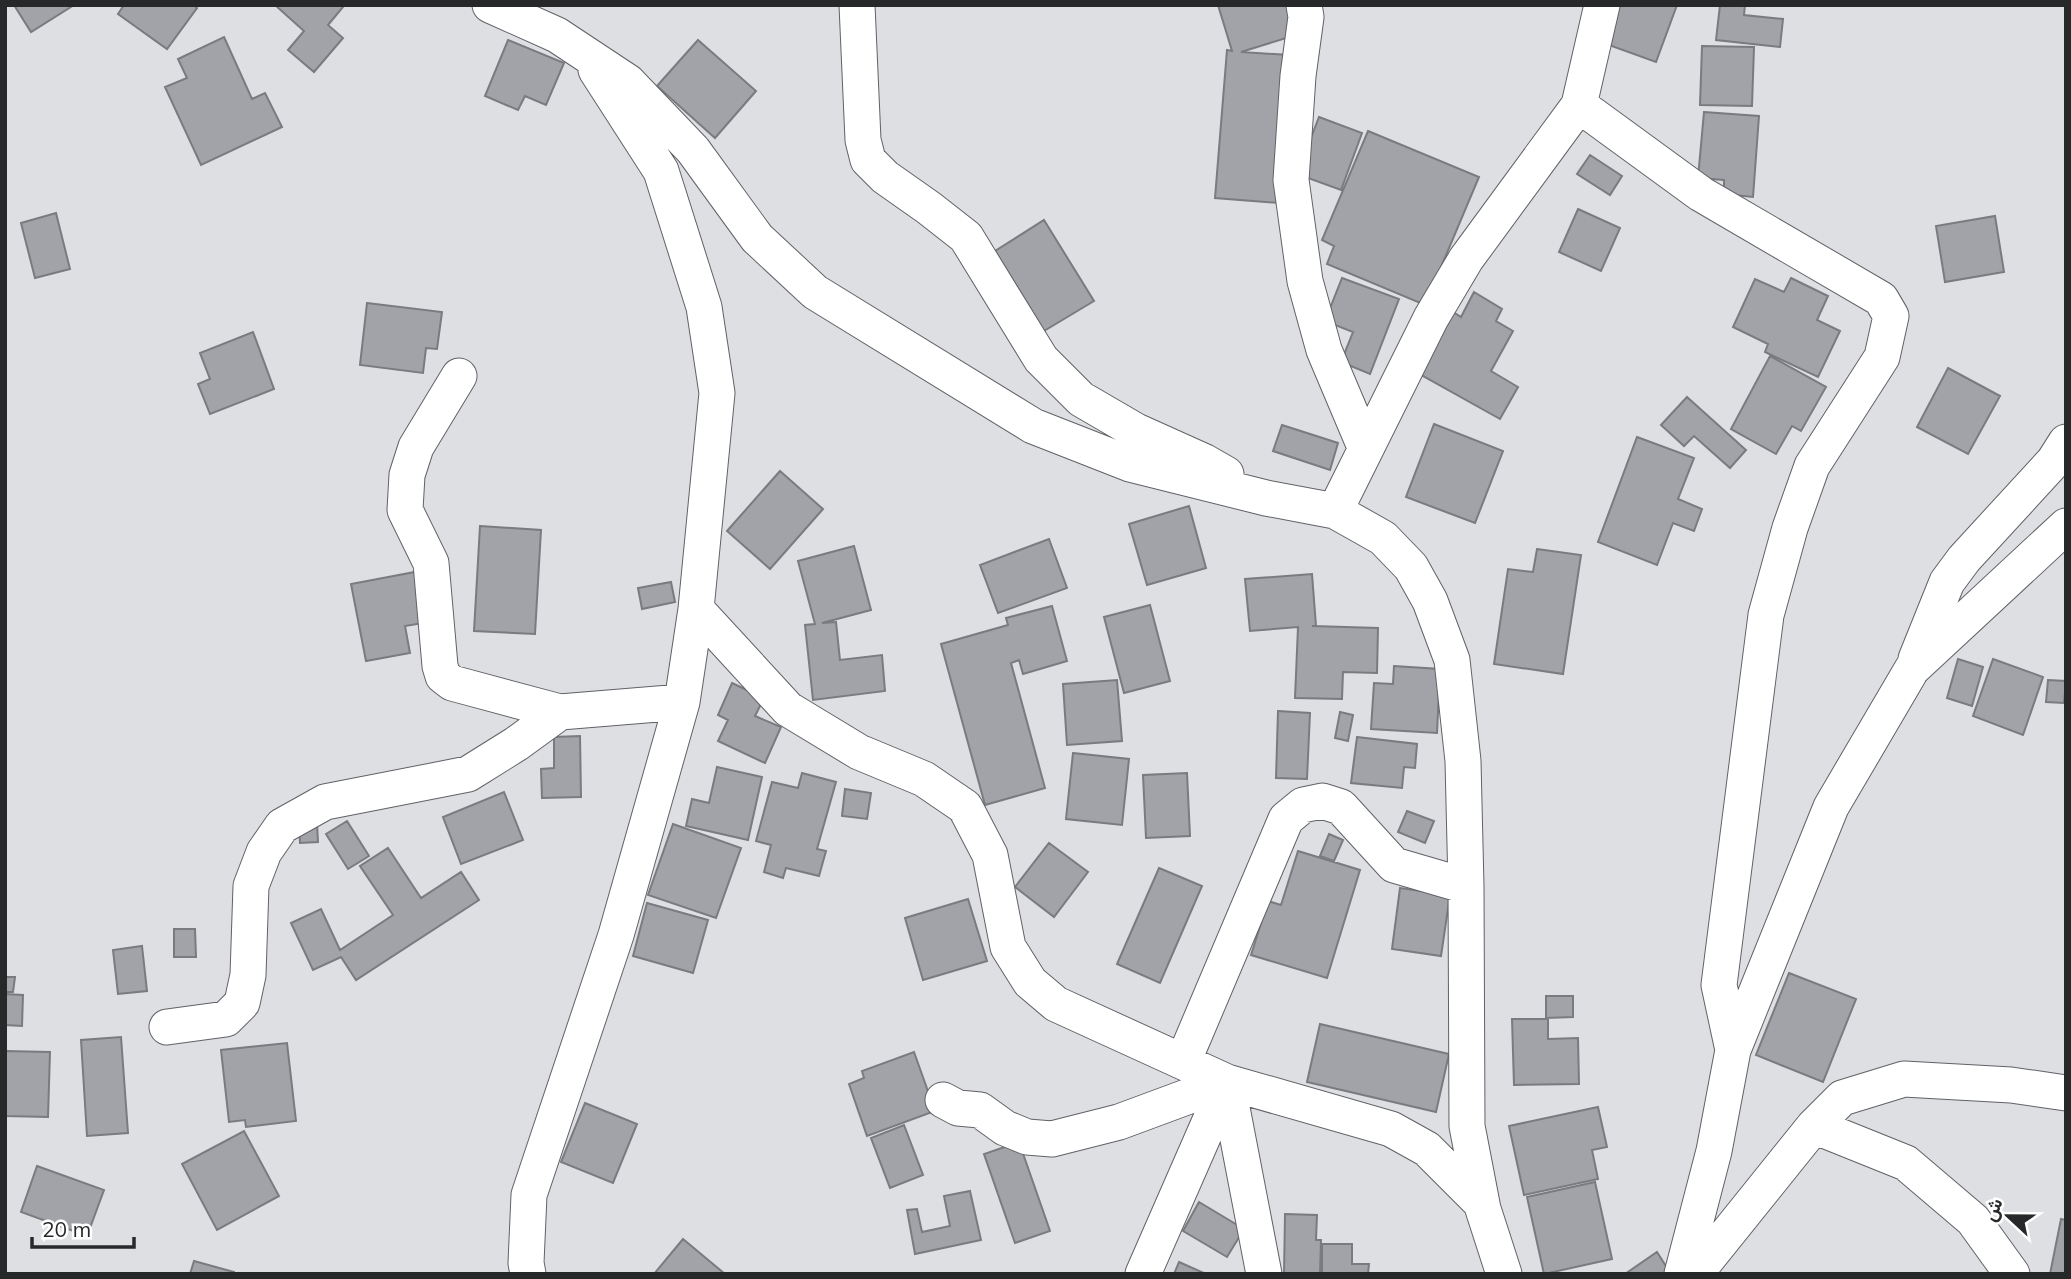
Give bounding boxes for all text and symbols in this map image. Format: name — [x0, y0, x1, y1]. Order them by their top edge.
north arrow — [1973, 1181, 2043, 1251]
text: ش — [1977, 1194, 2008, 1225]
scale bar — [32, 1206, 133, 1250]
text: 20 m — [42, 1216, 91, 1242]

